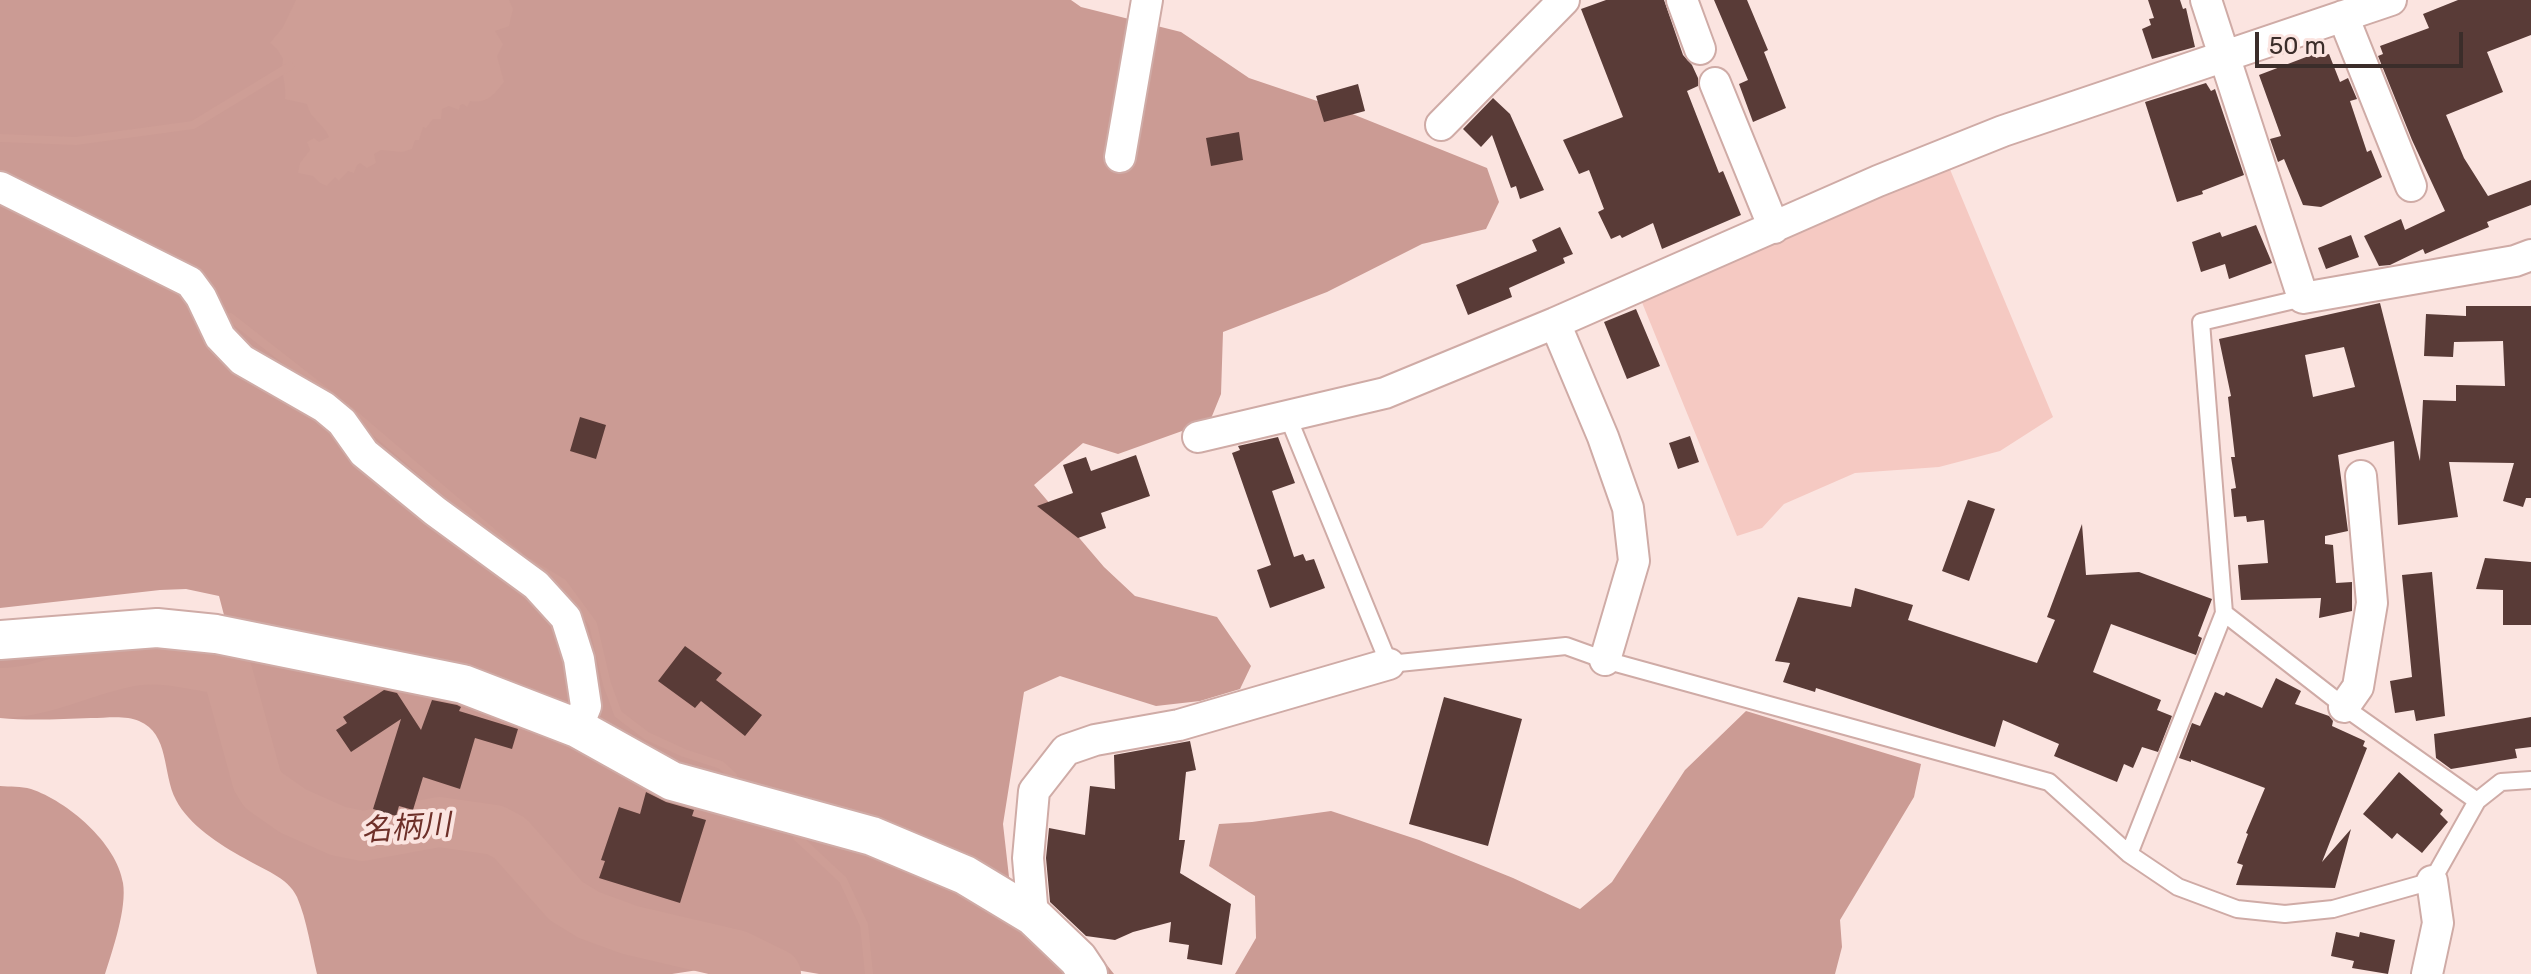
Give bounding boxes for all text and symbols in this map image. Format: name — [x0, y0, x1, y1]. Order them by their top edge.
scale bar — [2259, 16, 2467, 66]
text: 50 m — [2269, 32, 2326, 60]
water label: 名柄川 — [360, 808, 452, 850]

